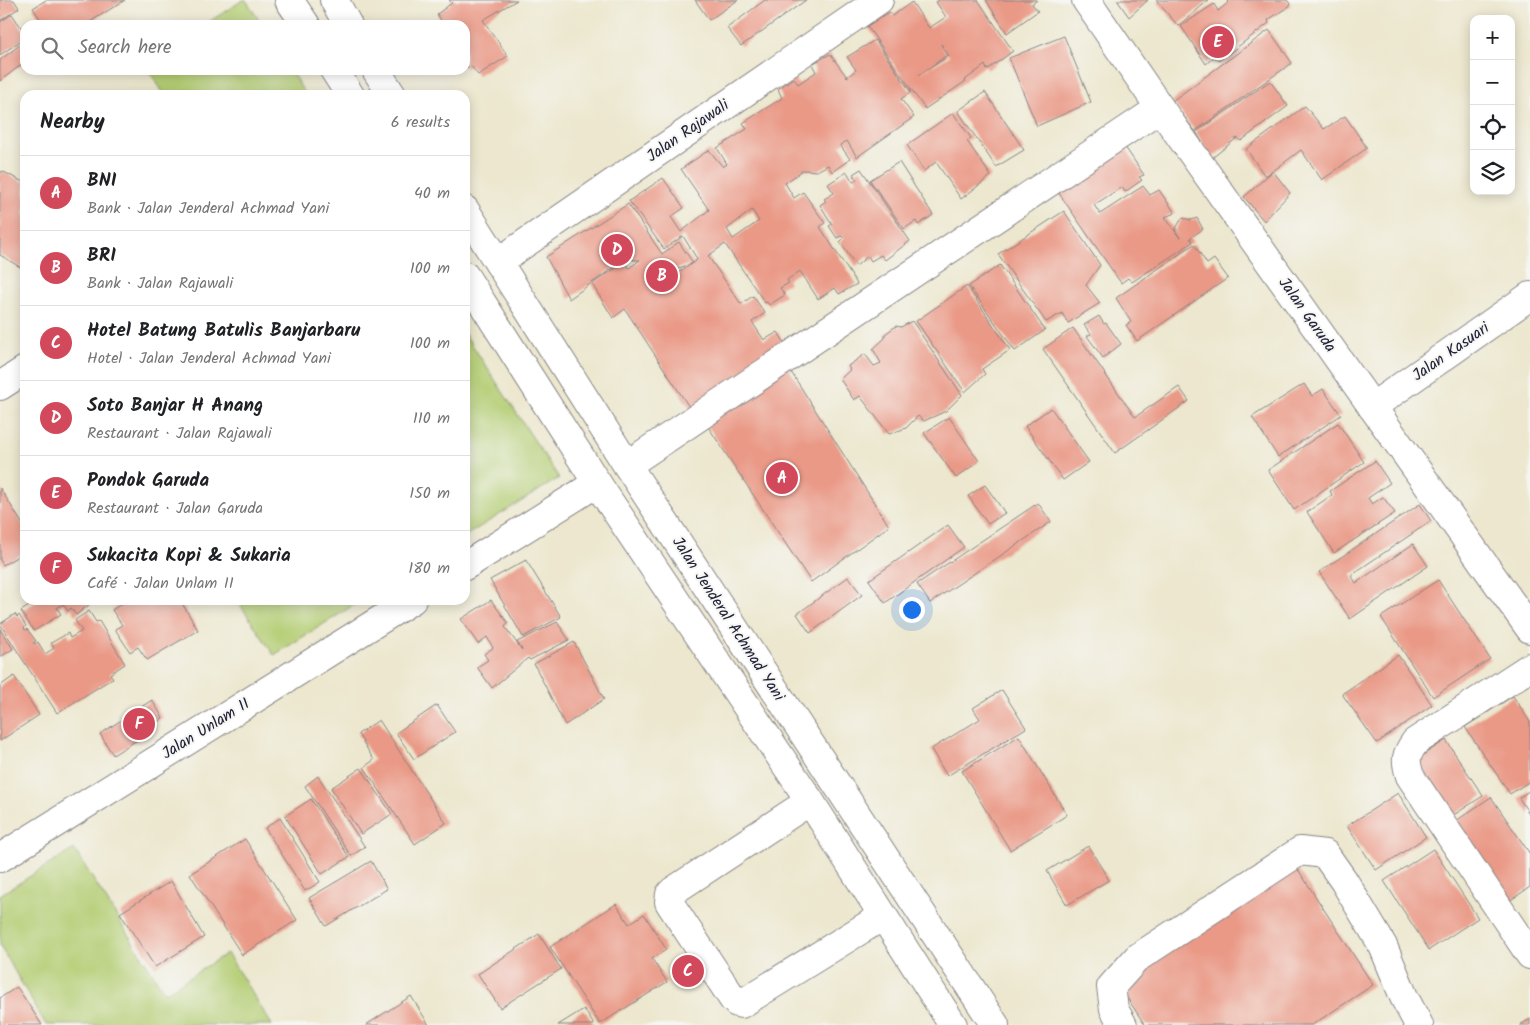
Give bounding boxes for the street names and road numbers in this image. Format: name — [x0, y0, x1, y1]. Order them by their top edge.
street label: Jalan Rajawali — [642, 93, 735, 169]
street label: Jalan Garuda — [1272, 272, 1342, 358]
street label: Jalan Kasuari — [1407, 315, 1496, 388]
street label: Jalan Jenderal Achmad Yani — [665, 532, 791, 707]
street label: Jalan Unlam II — [157, 692, 255, 766]

